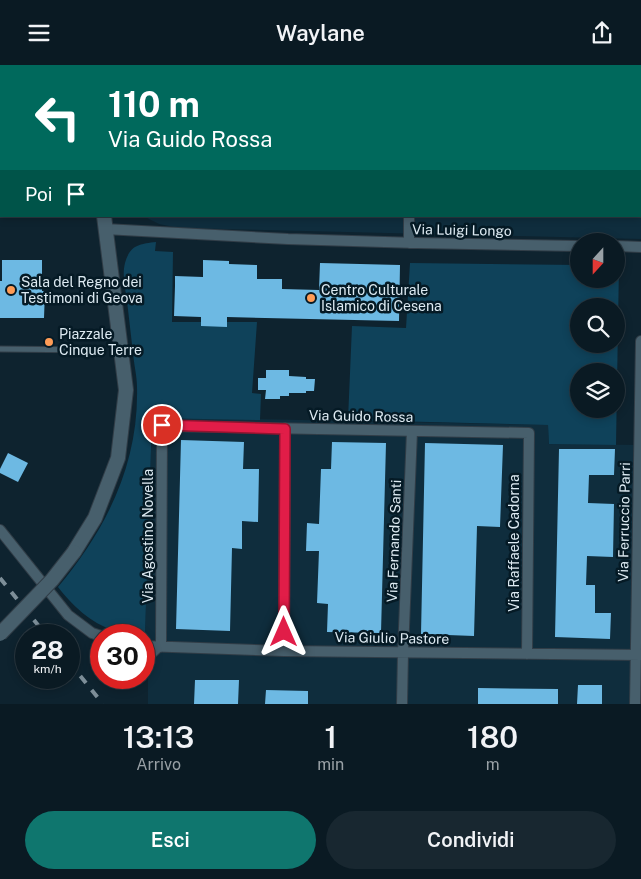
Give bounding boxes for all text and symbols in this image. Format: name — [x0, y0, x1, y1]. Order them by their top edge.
icon: menu — [25, 19, 53, 47]
icon: share — [588, 19, 616, 47]
text: Waylane — [276, 20, 365, 46]
text: 110 m — [108, 84, 200, 125]
icon: left — [25, 85, 90, 150]
text: Via Guido Rossa — [108, 126, 272, 152]
icon: arrive — [62, 180, 90, 208]
text: Poi — [25, 183, 52, 205]
street label: Via Luigi Longo — [412, 221, 512, 239]
north arrow — [570, 233, 625, 287]
map controls — [570, 233, 625, 418]
place label: Sala del Regno dei Testimoni di Geova — [21, 274, 143, 306]
place label: Centro Culturale Islamico di Cesena — [321, 282, 442, 314]
marker: Sala del Regno dei Testimoni di Geova — [5, 284, 17, 296]
marker: Centro Culturale Islamico di Cesena — [305, 292, 317, 304]
button: search — [570, 298, 625, 353]
place label: Piazzale Cinque Terre — [59, 326, 142, 358]
marker: Piazzale Cinque Terre — [43, 336, 55, 348]
button: layers — [570, 363, 625, 418]
pin — [141, 404, 183, 446]
street label: Via Guido Rossa — [309, 407, 413, 425]
icon: arrive — [148, 411, 176, 439]
street label: Via Ferruccio Parri — [615, 462, 633, 582]
street label: Via Agostino Novella — [140, 469, 156, 603]
street label: Via Raffaele Cadorna — [506, 474, 522, 612]
street label: Via Fernando Santi — [384, 479, 404, 603]
position arrow — [257, 605, 309, 657]
speed limit sign: 30 — [90, 624, 155, 689]
street label: Via Giulio Pastore — [335, 629, 450, 647]
text: 28 — [31, 635, 64, 665]
text: km/h — [33, 662, 62, 676]
text: 13:13 — [123, 719, 194, 755]
text: 1 — [324, 719, 337, 755]
text: 180 — [467, 719, 518, 755]
text: Arrivo — [136, 755, 181, 774]
text: min — [317, 755, 344, 774]
text: m — [486, 755, 500, 774]
button: Esci — [25, 811, 316, 869]
button: Condividi — [326, 811, 616, 869]

